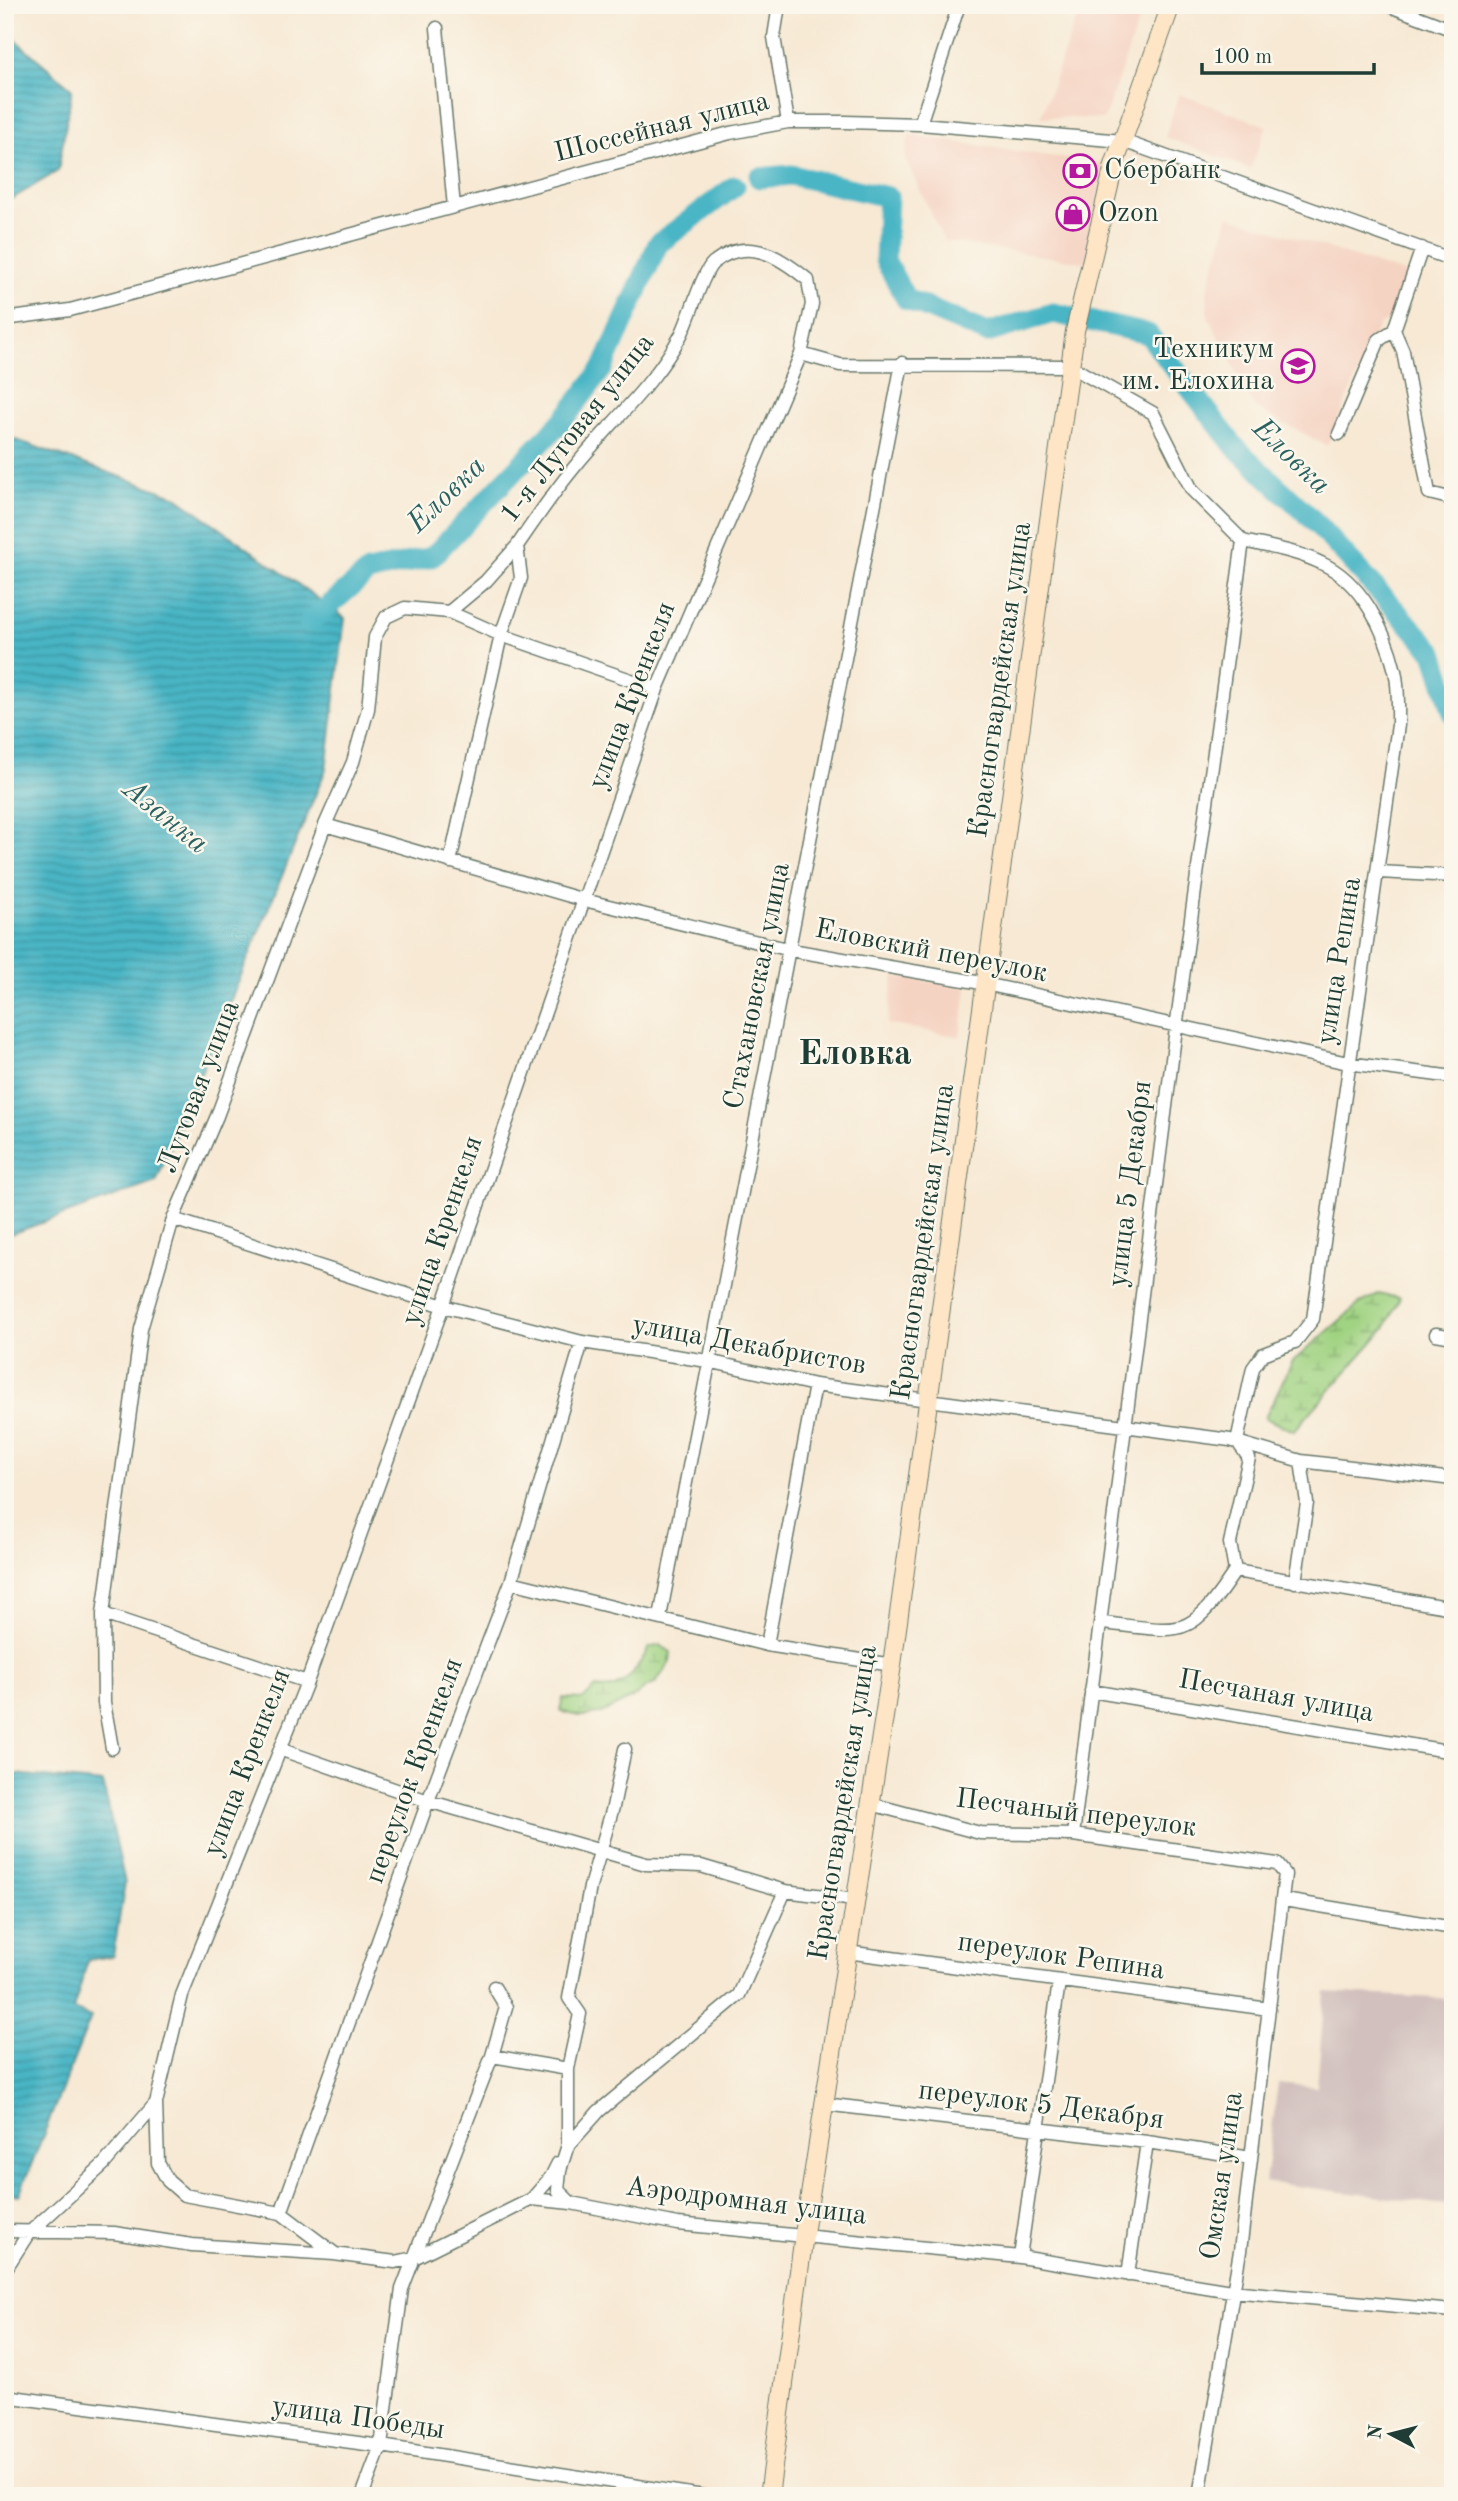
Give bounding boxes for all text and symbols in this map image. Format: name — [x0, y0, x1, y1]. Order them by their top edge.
scale bar — [1202, 32, 1374, 76]
text: 100 m — [1213, 47, 1272, 68]
street label: Шоссейная улица — [552, 88, 772, 168]
bank icon: Сбербанк — [1061, 152, 1099, 190]
place label: Сбербанк — [1104, 157, 1221, 185]
shop icon: Ozon — [1054, 195, 1092, 233]
place label: Ozon — [1098, 200, 1159, 228]
street label: 1-я Луговая улица — [496, 329, 660, 529]
place label: Техникум им. Елохина — [1122, 336, 1274, 396]
school or university icon: Техникум им. Елохина — [1279, 347, 1317, 385]
water label: Еловка — [1245, 412, 1336, 501]
water label: Еловка — [401, 451, 492, 540]
street label: Красногвардейская улица — [965, 520, 1037, 840]
street label: улица Кренкеля — [584, 598, 682, 794]
water label: Азанка — [115, 773, 213, 860]
street label: Стахановская улица — [720, 860, 796, 1112]
street label: улица Репина — [1313, 875, 1367, 1047]
street label: Еловский переулок — [813, 916, 1049, 988]
street label: Луговая улица — [154, 997, 246, 1177]
district label: Еловка — [798, 1037, 912, 1072]
street label: улица 5 Декабря — [1104, 1079, 1158, 1289]
street label: Красногвардейская улица — [888, 1082, 960, 1402]
street label: улица Кренкеля — [398, 1133, 488, 1329]
street label: улица Декабристов — [630, 1312, 868, 1380]
street label: Красногвардейская улица — [805, 1643, 883, 1963]
street label: переулок Кренкеля — [361, 1655, 469, 1887]
street label: улица Кренкеля — [199, 1665, 297, 1861]
street label: Песчаная улица — [1176, 1666, 1376, 1728]
street label: Песчаный переулок — [954, 1785, 1198, 1843]
street label: переулок Репина — [956, 1929, 1166, 1985]
street label: переулок 5 Декабря — [917, 2077, 1165, 2135]
street label: Омская улица — [1197, 2090, 1249, 2262]
street label: Аэродромная улица — [624, 2173, 868, 2231]
street label: улица Победы — [270, 2393, 446, 2445]
north arrow — [1356, 2400, 1426, 2470]
text: N — [1366, 2423, 1387, 2441]

